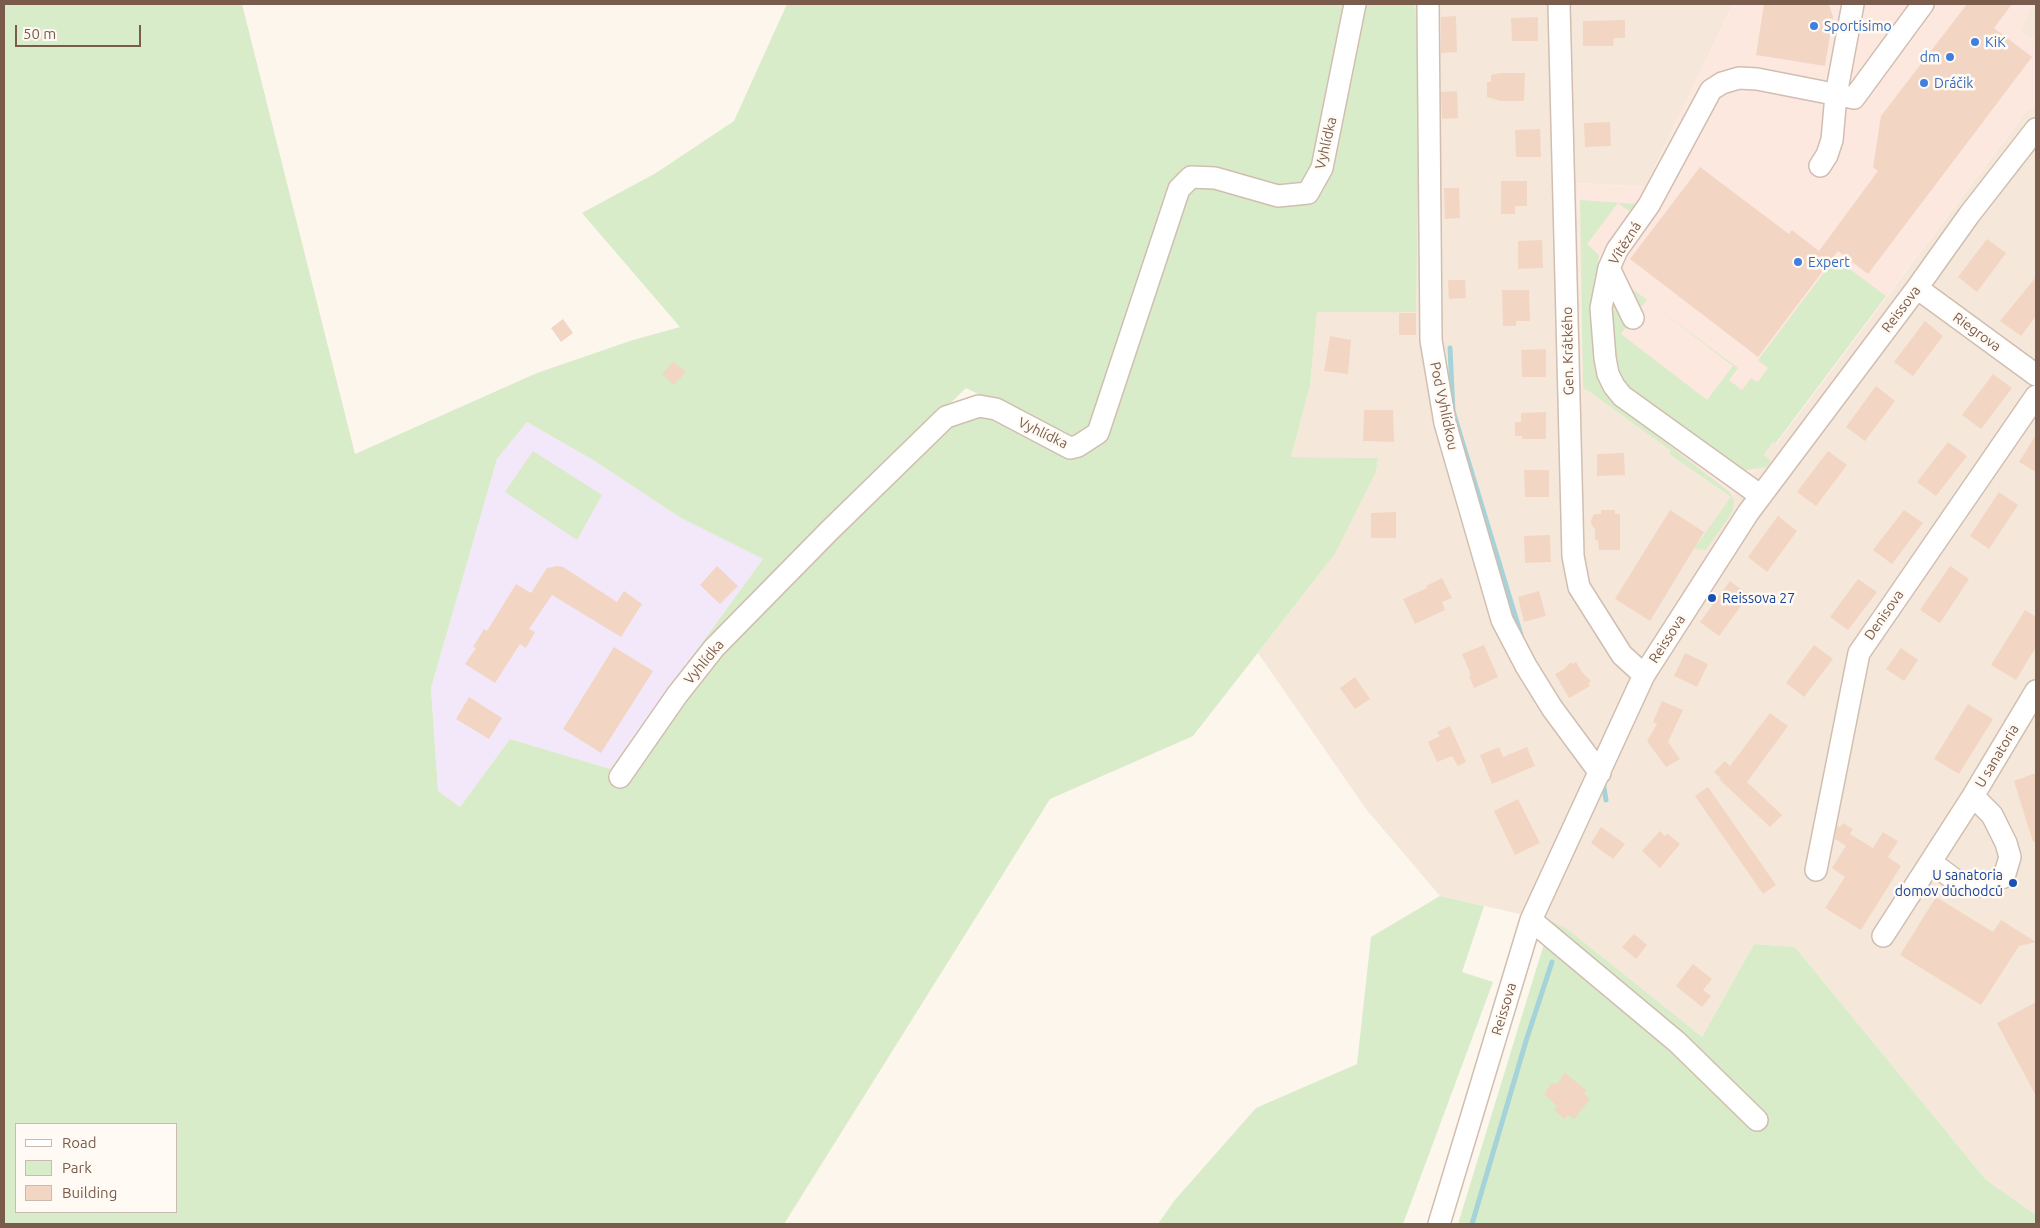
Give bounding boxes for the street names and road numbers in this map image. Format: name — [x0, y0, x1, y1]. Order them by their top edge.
street label: Vyhlídka — [1312, 115, 1340, 171]
street label: Vítězná — [1605, 218, 1645, 268]
street label: Reissova — [1878, 282, 1924, 336]
street label: Gen. Krátkého — [1559, 306, 1577, 396]
street label: Riegrova — [1950, 309, 2004, 355]
street label: Pod Vyhlídkou — [1426, 360, 1462, 452]
street label: Vyhlídka — [1015, 414, 1071, 452]
street label: Denisova — [1861, 587, 1907, 643]
street label: Reissova — [1645, 612, 1689, 666]
street label: Vyhlídka — [680, 636, 728, 688]
street label: U sanatoria — [1972, 721, 2022, 791]
street label: Reissova — [1488, 981, 1520, 1037]

